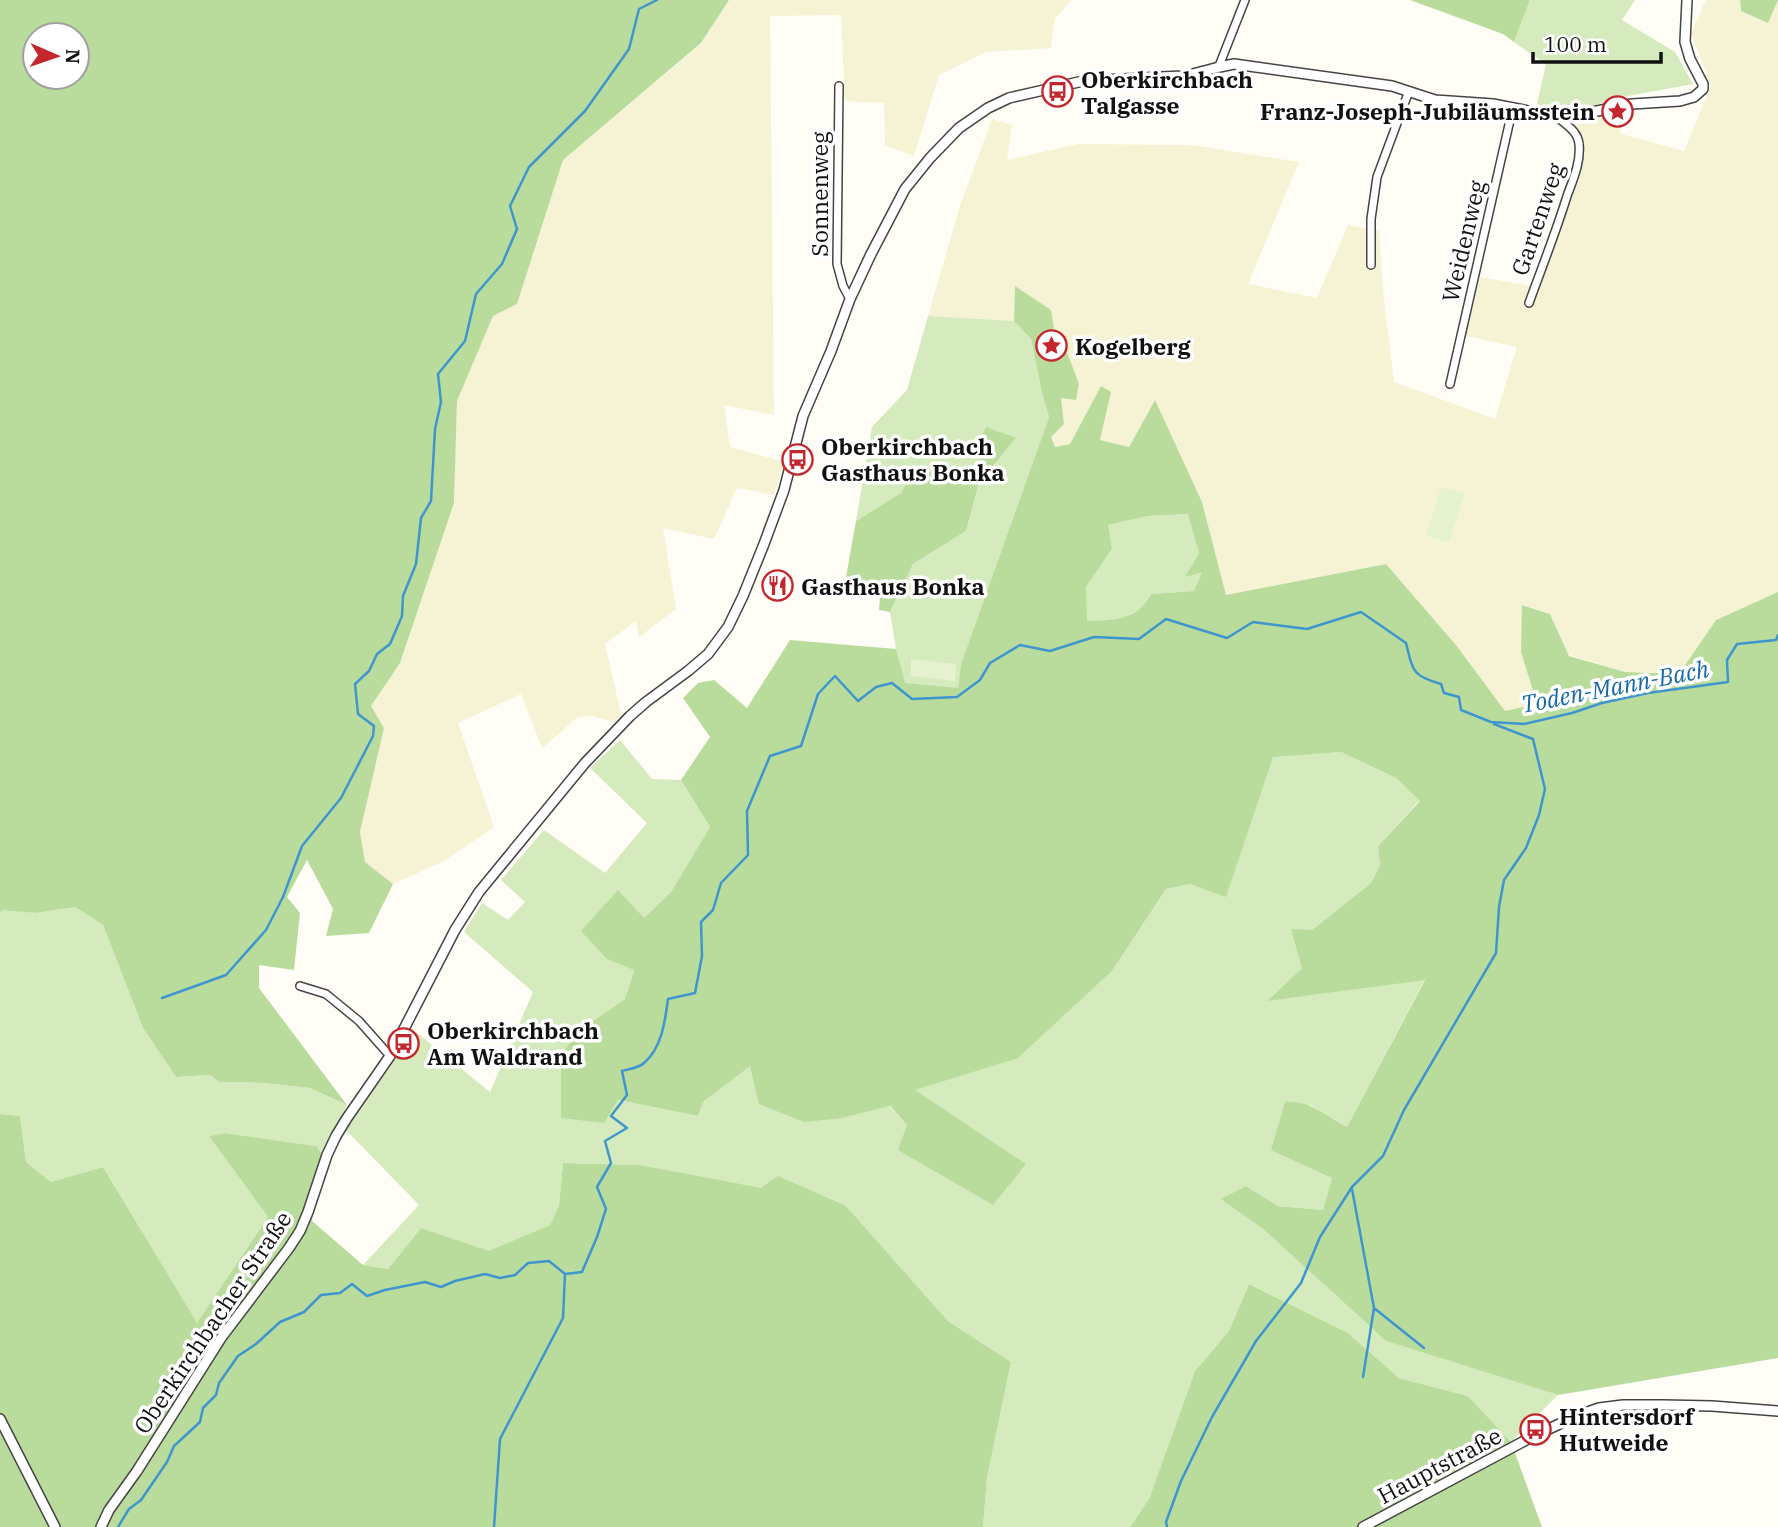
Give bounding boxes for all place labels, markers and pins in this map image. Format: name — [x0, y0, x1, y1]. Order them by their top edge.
place label: Oberkirchbach Talgasse — [1081, 64, 1253, 120]
bus stop icon: Oberkirchbach Talgasse — [1041, 75, 1075, 109]
place icon: Franz-Joseph-Jubiläumsstein — [1601, 94, 1635, 128]
place label: Franz-Joseph-Jubiläumsstein — [1260, 96, 1595, 126]
place icon: Kogelberg — [1035, 329, 1069, 363]
place label: Kogelberg — [1075, 331, 1191, 361]
place label: Oberkirchbach Gasthaus Bonka — [821, 431, 1005, 487]
bus stop icon: Oberkirchbach Gasthaus Bonka — [781, 442, 815, 476]
restaurant icon: Gasthaus Bonka — [761, 569, 795, 603]
place label: Gasthaus Bonka — [801, 571, 985, 601]
place label: Oberkirchbach Am Waldrand — [427, 1015, 599, 1071]
bus stop icon: Oberkirchbach Am Waldrand — [387, 1026, 421, 1060]
place label: Hintersdorf Hutweide — [1559, 1401, 1696, 1457]
bus stop icon: Hintersdorf Hutweide — [1519, 1412, 1553, 1446]

